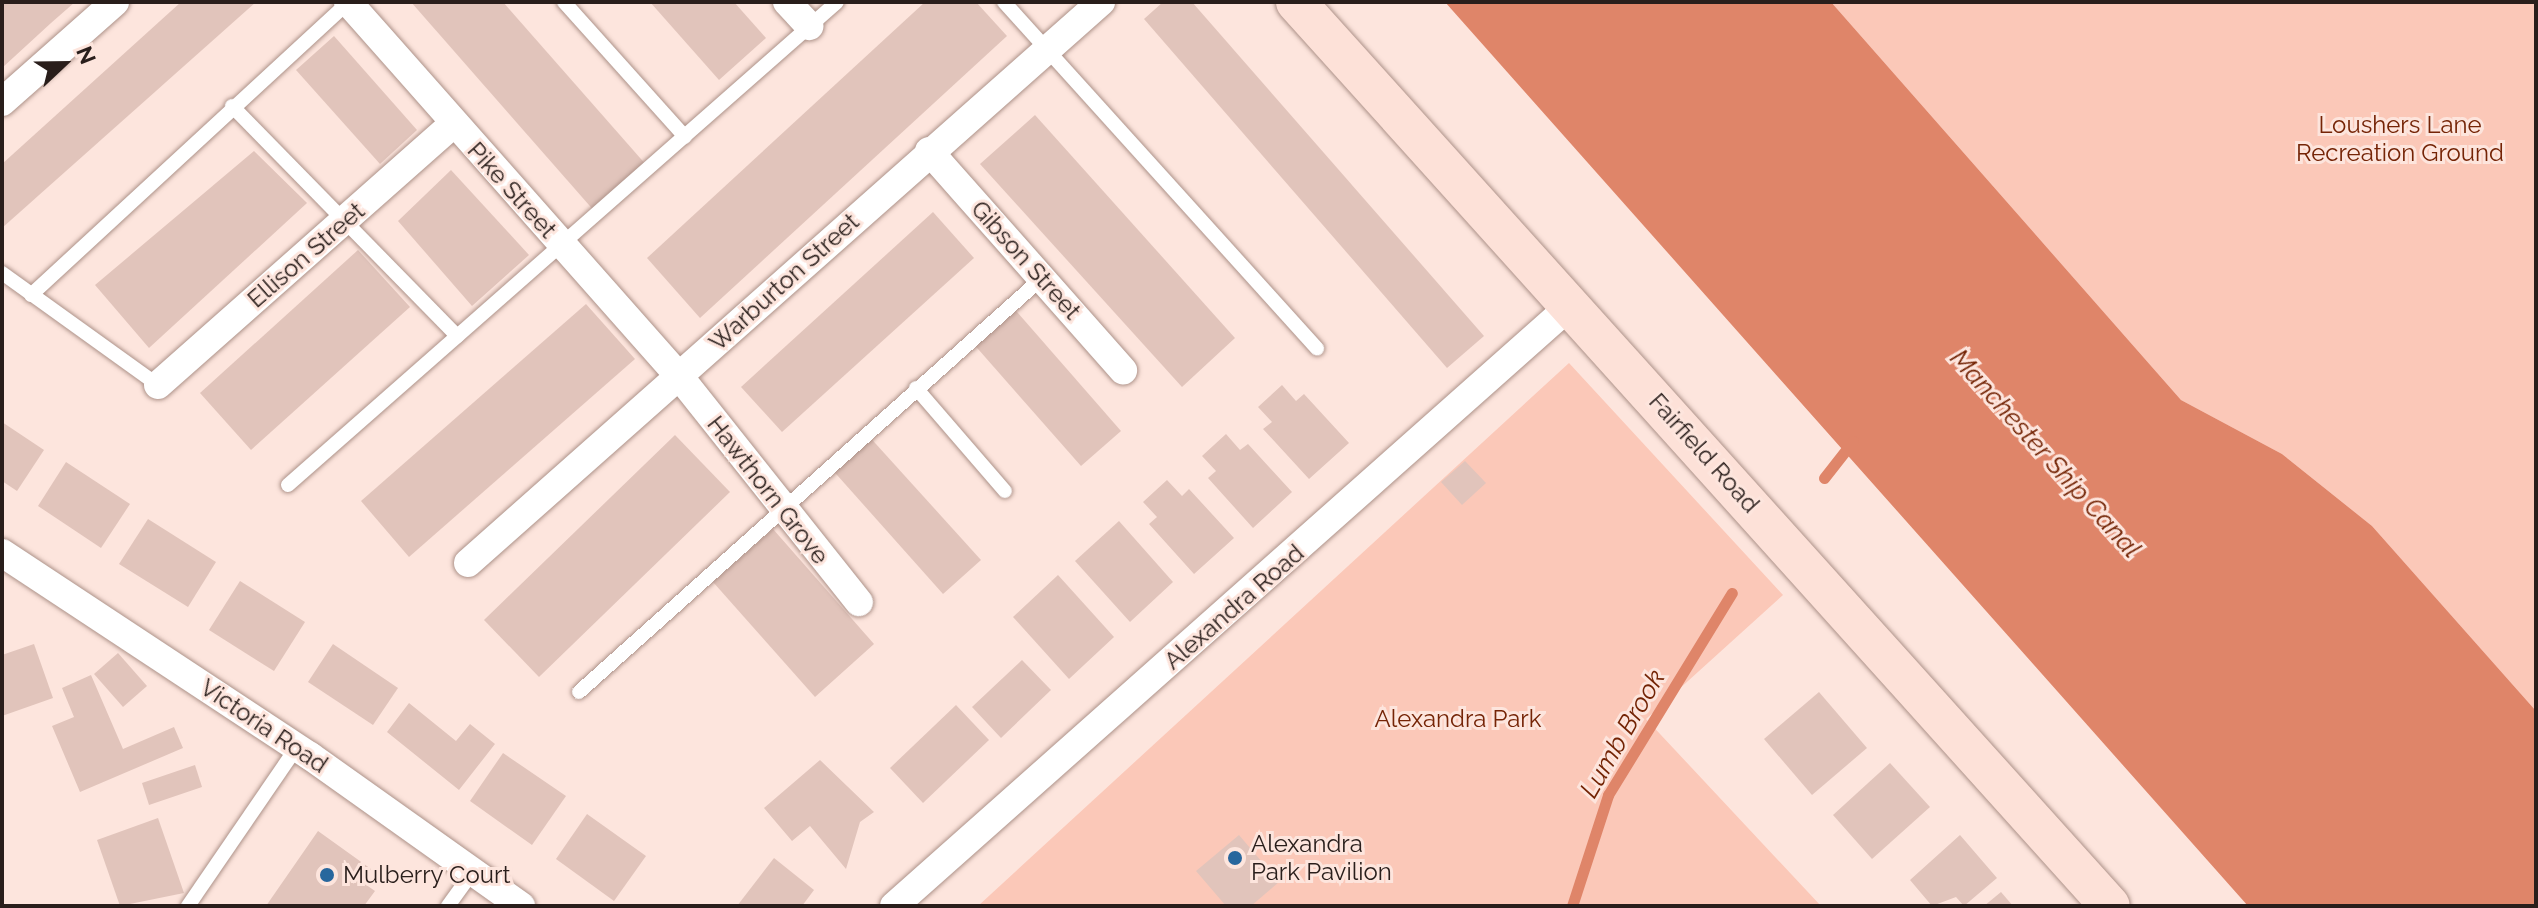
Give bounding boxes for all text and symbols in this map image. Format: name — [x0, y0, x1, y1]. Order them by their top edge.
north arrow — [24, 24, 104, 104]
text: N — [71, 42, 101, 68]
park label: Loushers Lane Recreation Ground — [2296, 111, 2504, 167]
street label: Pike Street — [461, 136, 563, 244]
street label: Gibson Street — [965, 195, 1087, 325]
street label: Ellison Street — [242, 196, 370, 314]
street label: Warburton Street — [703, 207, 865, 357]
water label: Manchester Ship Canal — [1943, 343, 2147, 565]
street label: Fairfield Road — [1643, 387, 1765, 519]
street label: Hawthorn Grove — [701, 410, 835, 570]
street label: Alexandra Road — [1158, 539, 1310, 675]
water label: Lumb Brook — [1574, 664, 1672, 804]
street label: Victoria Road — [195, 673, 333, 779]
park label: Alexandra Park — [1375, 705, 1541, 733]
place label: Alexandra Park Pavilion — [1251, 830, 1392, 886]
marker: Alexandra Park Pavilion — [1226, 849, 1244, 867]
place label: Mulberry Court — [343, 861, 511, 889]
marker: Mulberry Court — [318, 866, 336, 884]

